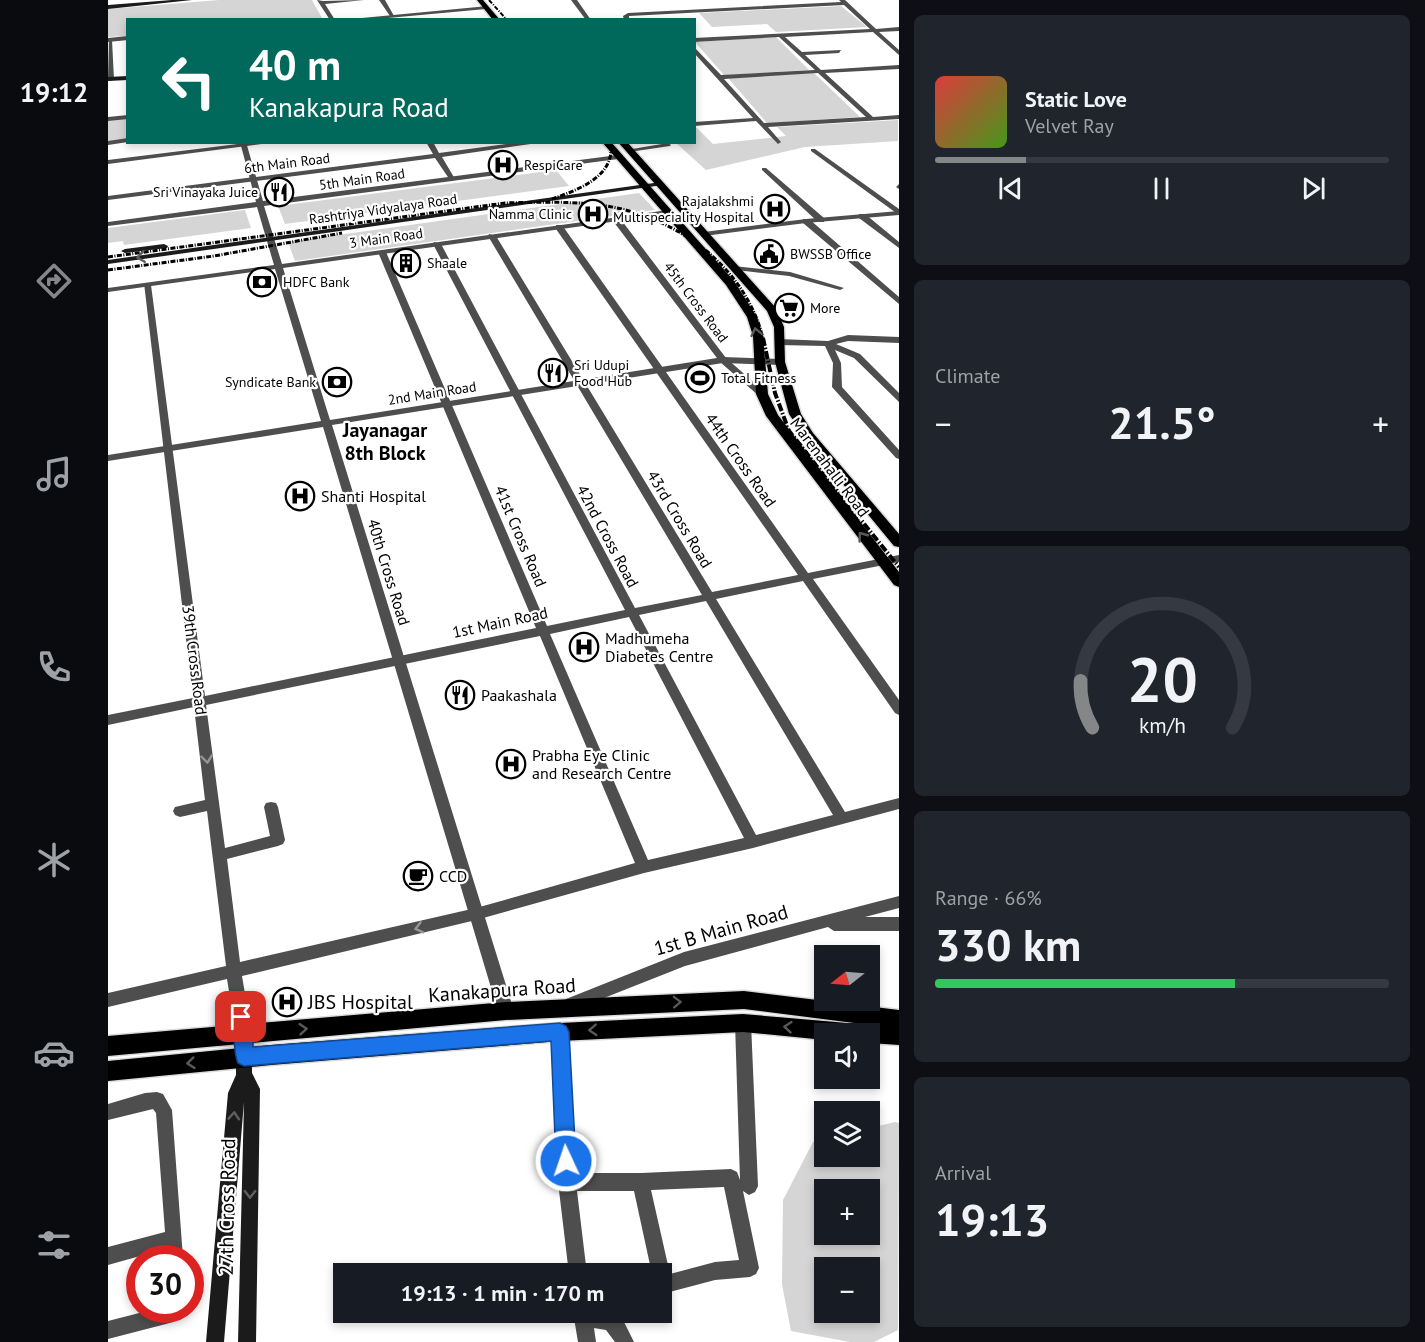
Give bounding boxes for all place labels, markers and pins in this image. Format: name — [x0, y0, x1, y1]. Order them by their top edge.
hospital icon: RespiCare — [487, 149, 519, 181]
place label: RespiCare — [524, 156, 583, 174]
restaurant icon: Sri Vinayaka Juice — [263, 176, 295, 208]
place label: Sri Vinayaka Juice — [153, 183, 258, 201]
place label: Rajalakshmi Multispeciality Hospital — [613, 192, 754, 226]
hospital icon: Rajalakshmi Multispeciality Hospital — [759, 193, 791, 225]
hospital icon: Namma Clinic — [577, 198, 609, 230]
place label: Namma Clinic — [489, 205, 572, 223]
public building icon: BWSSB Office — [753, 238, 785, 270]
place label: BWSSB Office — [790, 245, 871, 263]
building icon: Shaale — [390, 247, 422, 279]
place label: Shaale — [427, 254, 467, 272]
bank icon: HDFC Bank — [246, 266, 278, 298]
place label: HDFC Bank — [283, 273, 350, 291]
supermarket icon: More — [773, 292, 805, 324]
place label: More — [810, 299, 840, 317]
place label: Sri Udupi Food Hub — [574, 356, 632, 390]
restaurant icon: Sri Udupi Food Hub — [537, 357, 569, 389]
sports icon: Total Fitness — [684, 362, 716, 394]
bank icon: Syndicate Bank — [321, 366, 353, 398]
place label: Total Fitness — [721, 369, 796, 387]
place label: Syndicate Bank — [225, 373, 316, 391]
hospital icon: Shanti Hospital — [284, 480, 316, 512]
place label: Shanti Hospital — [321, 486, 426, 506]
place label: Madhumeha Diabetes Centre — [605, 628, 713, 666]
hospital icon: Madhumeha Diabetes Centre — [568, 631, 600, 663]
restaurant icon: Paakashala — [444, 679, 476, 711]
place label: Paakashala — [481, 685, 557, 705]
place label: Prabha Eye Clinic and Research Centre — [532, 745, 671, 783]
hospital icon: Prabha Eye Clinic and Research Centre — [495, 748, 527, 780]
cafe icon: CCD — [402, 860, 434, 892]
place label: CCD — [439, 866, 467, 886]
hospital icon: JBS Hospital — [271, 986, 303, 1018]
place label: JBS Hospital — [307, 989, 413, 1015]
pin — [215, 991, 266, 1042]

